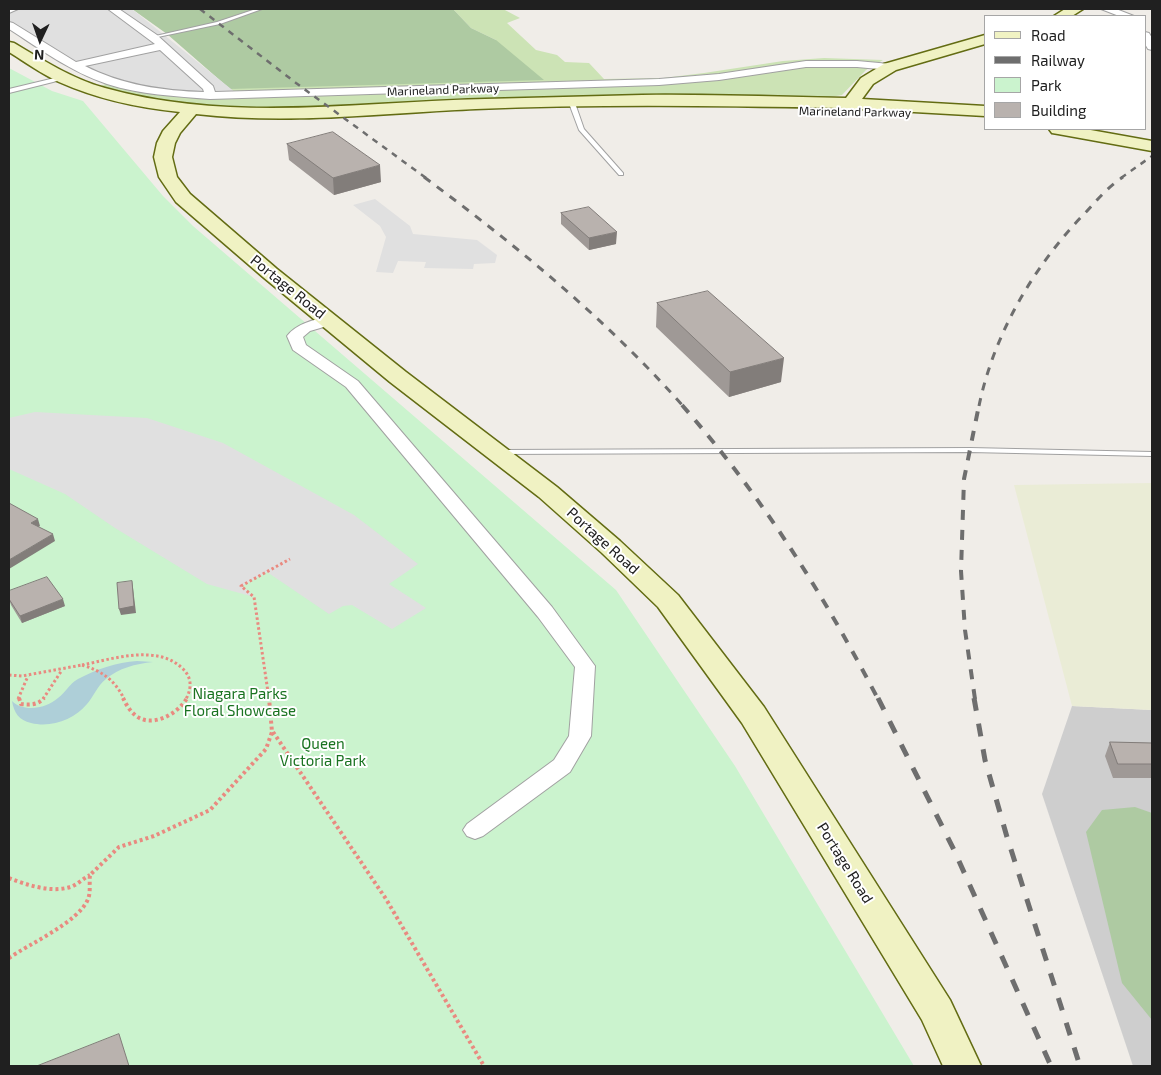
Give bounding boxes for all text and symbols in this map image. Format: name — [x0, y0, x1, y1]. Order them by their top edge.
north arrow — [15, 15, 65, 65]
legend — [984, 15, 1146, 130]
text: Road — [1031, 26, 1066, 44]
text: N — [34, 47, 45, 64]
text: Railway — [1031, 51, 1085, 69]
text: Park — [1031, 76, 1062, 94]
street label: Marineland Parkway — [387, 81, 499, 99]
text: Building — [1031, 101, 1086, 119]
street label: Marineland Parkway — [799, 104, 911, 120]
street label: Portage Road — [247, 251, 329, 323]
street label: Portage Road — [563, 504, 643, 578]
park label: Niagara Parks Floral Showcase — [184, 685, 296, 720]
park label: Queen Victoria Park — [280, 735, 366, 770]
street label: Portage Road — [813, 819, 877, 907]

